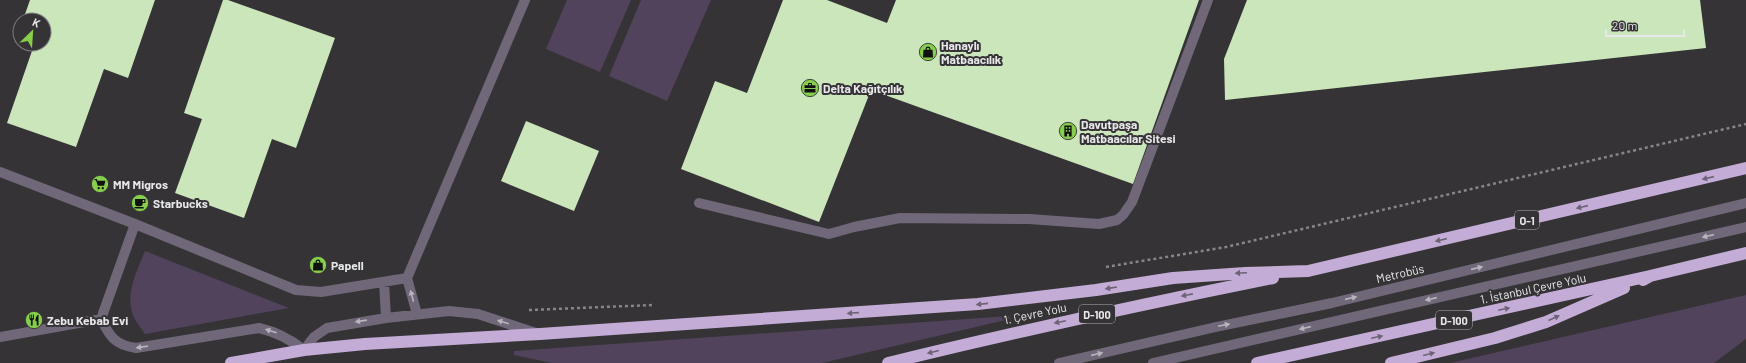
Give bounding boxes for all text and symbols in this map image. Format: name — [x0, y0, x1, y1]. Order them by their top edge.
north arrow — [12, 12, 52, 52]
scale bar — [1606, 12, 1684, 38]
text: K — [31, 15, 42, 30]
text: 20 m — [1612, 18, 1638, 32]
place label: Hanaylı Matbaacılık — [941, 38, 1002, 66]
shop icon: Hanaylı Matbaacılık — [918, 42, 938, 62]
office icon: Delta Kağıtçılık — [800, 78, 820, 98]
place label: Delta Kağıtçılık — [823, 81, 903, 95]
place label: Davutpaşa Matbaacılar Sitesi — [1081, 117, 1176, 145]
building icon: Davutpaşa Matbaacılar Sitesi — [1058, 121, 1078, 141]
supermarket icon: MM Migros — [90, 174, 110, 194]
one-way arrow — [1702, 175, 1714, 181]
place label: MM Migros — [113, 177, 168, 191]
cafe icon: Starbucks — [130, 193, 150, 213]
place label: Starbucks — [153, 196, 208, 210]
one-way arrow — [1575, 205, 1588, 211]
road number: O-1 — [1515, 211, 1539, 229]
one-way arrow — [1702, 233, 1714, 239]
one-way arrow — [1435, 237, 1447, 243]
shop icon: Papell — [308, 255, 328, 275]
place label: Papell — [331, 258, 364, 272]
street label: Metrobüs — [1375, 261, 1426, 285]
one-way arrow — [1472, 265, 1484, 271]
one-way arrow — [1235, 270, 1247, 277]
street label: 1. İstanbul Çevre Yolu — [1479, 270, 1587, 306]
one-way arrow — [1105, 285, 1118, 291]
one-way arrow — [409, 289, 415, 301]
one-way arrow — [1181, 292, 1193, 298]
one-way arrow — [1345, 295, 1357, 301]
one-way arrow — [1425, 297, 1437, 303]
street label: 1. Çevre Yolu — [1002, 299, 1068, 327]
one-way arrow — [976, 301, 989, 307]
road number: D-100 — [1079, 305, 1115, 323]
one-way arrow — [1498, 305, 1510, 311]
restaurant icon: Zebu Kebab Evi — [24, 310, 44, 330]
one-way arrow — [847, 310, 859, 317]
road number: D-100 — [1436, 311, 1472, 329]
place label: Zebu Kebab Evi — [47, 313, 128, 327]
one-way arrow — [1548, 315, 1560, 321]
one-way arrow — [355, 318, 367, 324]
one-way arrow — [496, 318, 508, 324]
one-way arrow — [1054, 320, 1066, 326]
one-way arrow — [1218, 322, 1230, 328]
one-way arrow — [1298, 326, 1311, 332]
one-way arrow — [264, 328, 276, 334]
one-way arrow — [1371, 333, 1383, 339]
one-way arrow — [136, 344, 149, 350]
one-way arrow — [927, 349, 939, 355]
one-way arrow — [1423, 350, 1435, 356]
one-way arrow — [1091, 351, 1103, 357]

